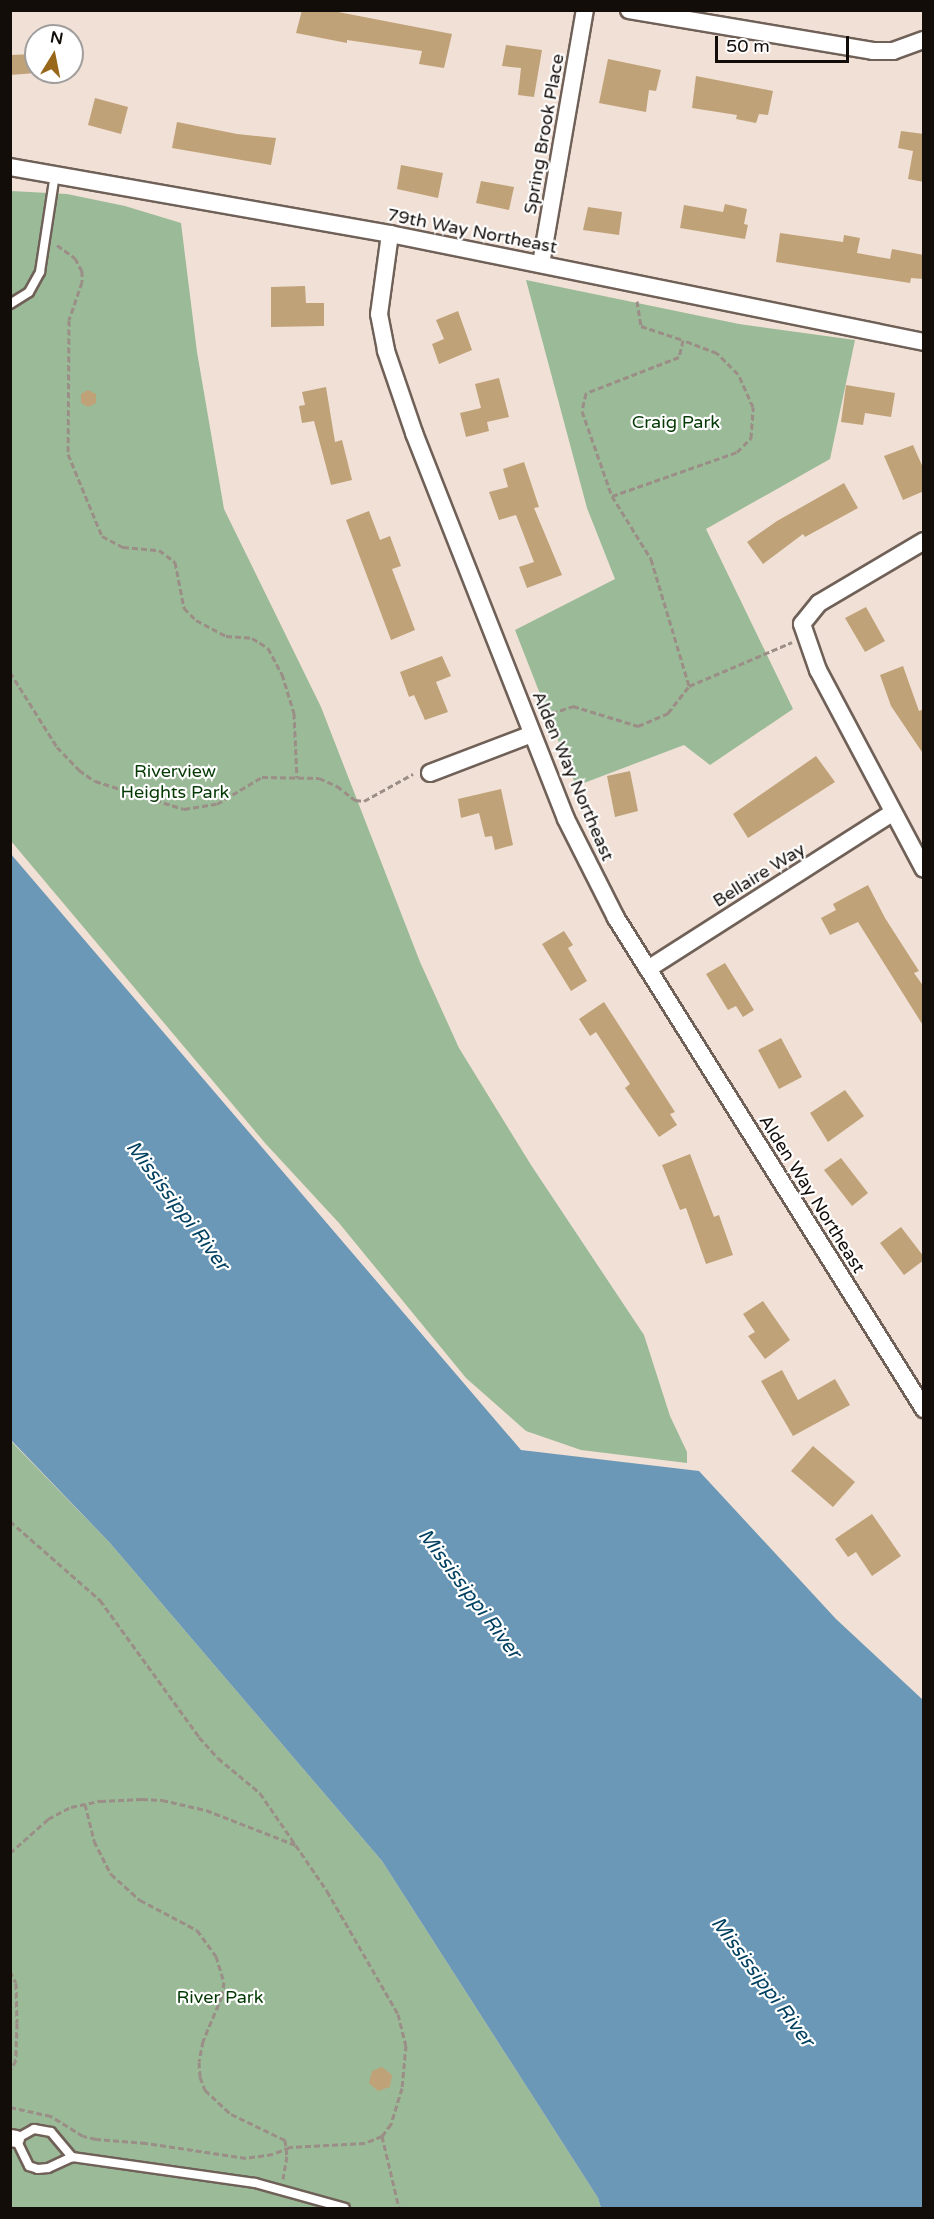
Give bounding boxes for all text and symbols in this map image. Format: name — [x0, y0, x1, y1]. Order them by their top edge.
north arrow — [24, 24, 84, 84]
scale bar — [718, 24, 852, 62]
text: N — [49, 27, 65, 49]
text: 50 m — [726, 35, 770, 57]
street label: Spring Brook Place — [519, 52, 569, 216]
street label: 79th Way Northeast — [385, 204, 559, 258]
park label: Craig Park — [632, 411, 720, 433]
street label: Alden Way Northeast — [527, 688, 619, 864]
park label: Riverview Heights Park — [121, 761, 229, 804]
street label: Bellaire Way — [709, 838, 809, 912]
street label: Alden Way Northeast — [755, 1111, 869, 1277]
water label: Mississippi River — [120, 1136, 234, 1276]
water label: Mississippi River — [412, 1524, 526, 1664]
water label: Mississippi River — [705, 1912, 819, 2052]
park label: River Park — [177, 1986, 263, 2008]

